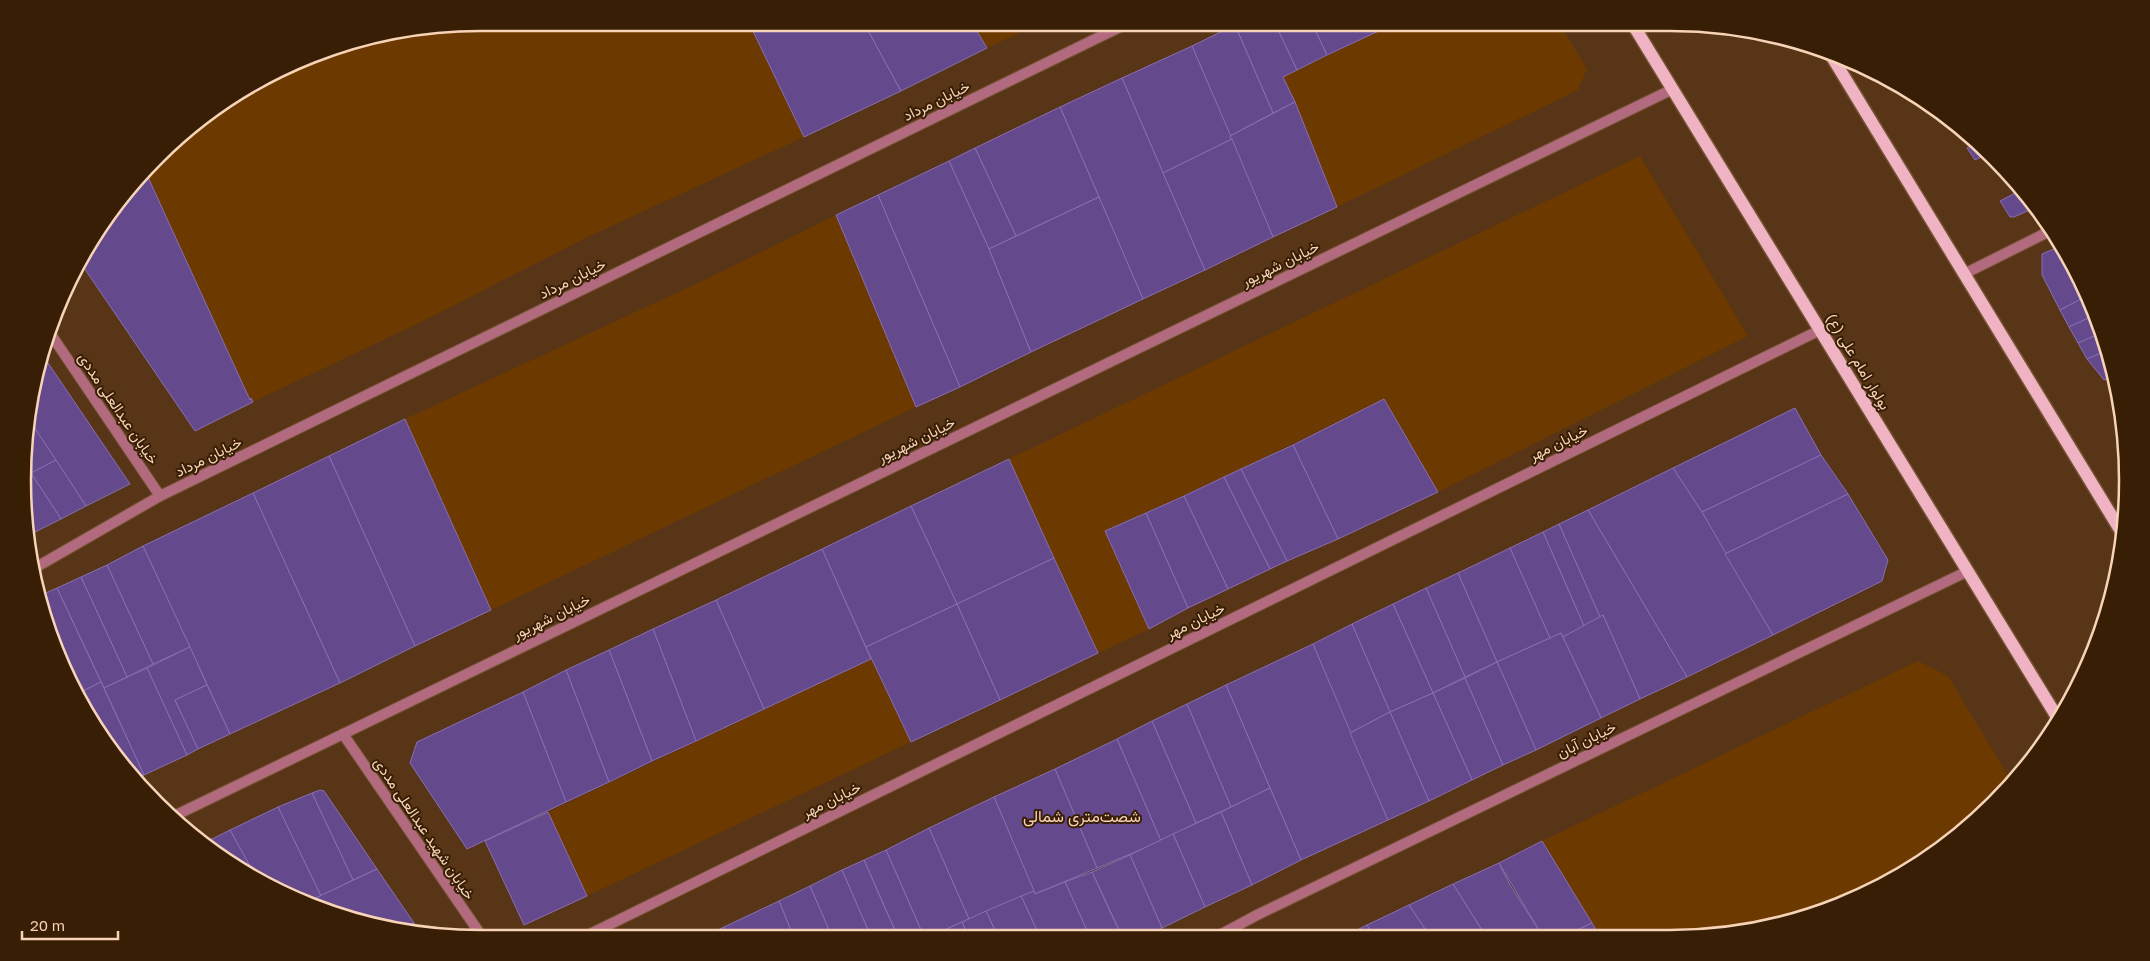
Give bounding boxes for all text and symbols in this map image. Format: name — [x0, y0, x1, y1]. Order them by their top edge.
street label: خیابان مرداد — [900, 76, 973, 125]
street label: خیابان شهریور — [1237, 236, 1322, 291]
street label: خیابان مرداد — [536, 254, 609, 303]
street label: بولوار امام علی (ع) — [1821, 310, 1895, 414]
street label: خیابان عبدالعلی مددی — [73, 349, 163, 468]
street label: خیابان شهریور — [873, 412, 958, 467]
street label: خیابان مهر — [1525, 420, 1591, 465]
street label: خیابان مرداد — [172, 432, 245, 481]
street label: خیابان شهریور — [508, 589, 593, 644]
street label: خیابان مهر — [1162, 598, 1228, 643]
street label: خیابان آبان — [1553, 717, 1619, 762]
street label: خیابان شهید عبدالعلی مددی — [369, 754, 479, 904]
street label: خیابان مهر — [798, 777, 864, 822]
district label: شصت‌متری شمالی — [1023, 806, 1141, 827]
scale bar — [22, 908, 119, 940]
text: 20 m — [30, 916, 65, 934]

